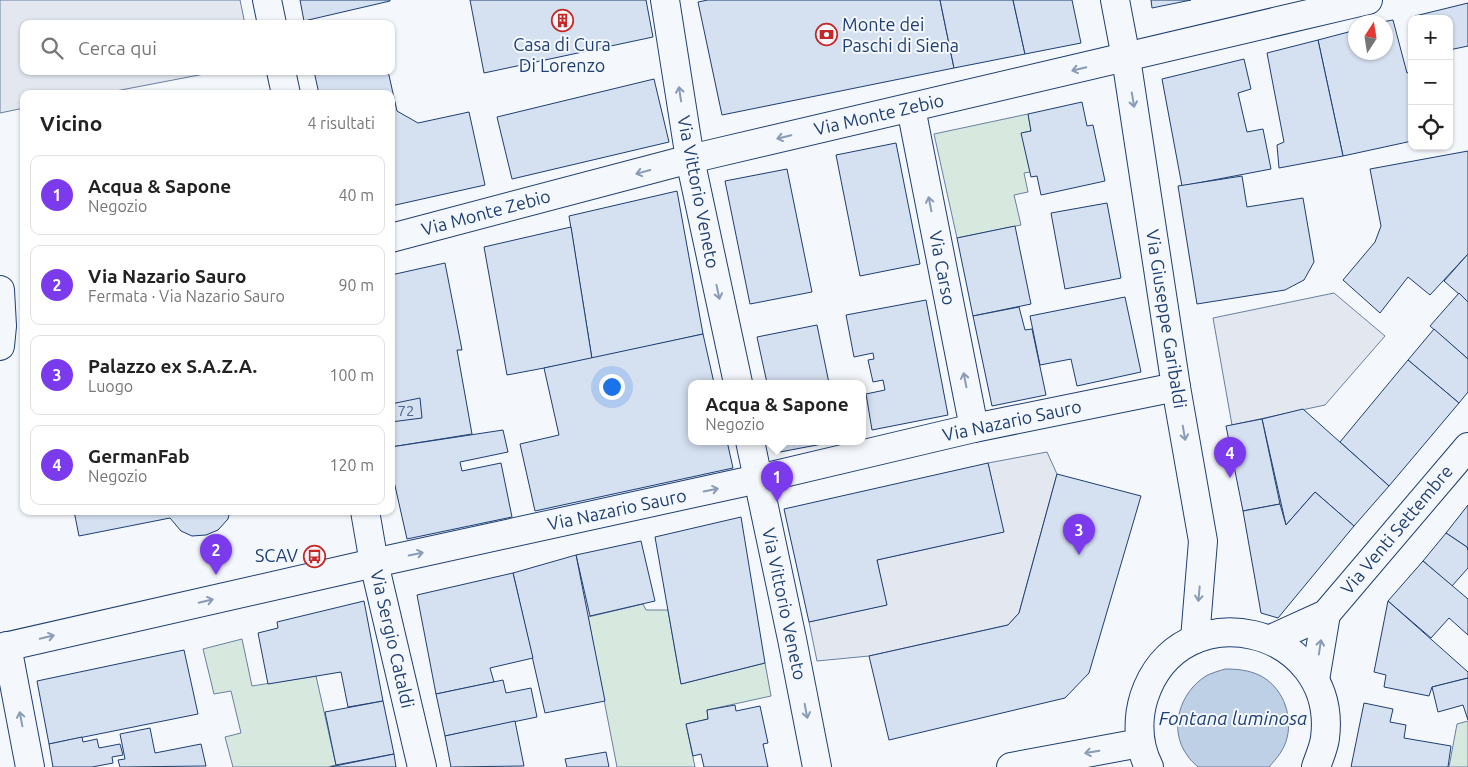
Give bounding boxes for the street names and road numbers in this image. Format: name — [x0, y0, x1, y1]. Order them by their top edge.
street label: Via Monte Zebio — [812, 89, 946, 139]
street label: Via Vittorio Veneto — [674, 114, 724, 270]
street label: Via Monte Zebio — [419, 185, 552, 239]
street label: Via Giuseppe Garibaldi — [1143, 228, 1191, 410]
street label: Via Carso — [926, 229, 960, 307]
street label: Via Nazario Sauro — [941, 396, 1083, 445]
street label: Via Venti Settembre — [1336, 461, 1456, 598]
street label: Via Nazario Sauro — [546, 485, 688, 534]
street label: Via Vittorio Veneto — [759, 526, 811, 682]
street label: Via Sergio Cataldi — [367, 568, 419, 710]

